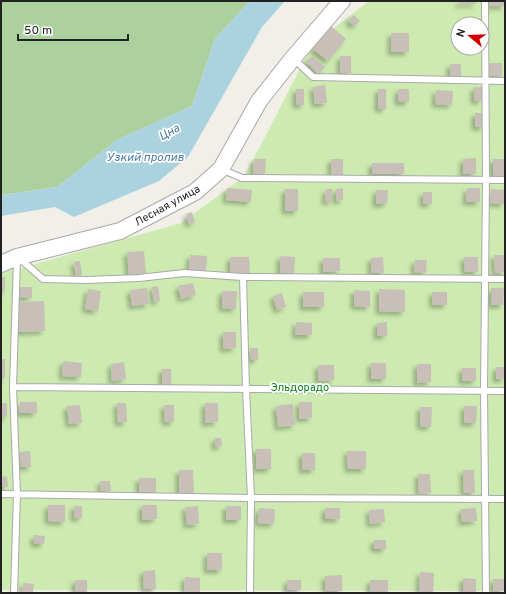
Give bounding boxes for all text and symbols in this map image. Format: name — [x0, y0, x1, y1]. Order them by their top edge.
scale bar — [18, 16, 128, 42]
north arrow — [450, 16, 490, 56]
text: 50 m — [24, 23, 52, 39]
text: N — [454, 27, 469, 39]
water label: Цна — [156, 120, 183, 145]
water label: Узкий пролив — [106, 150, 184, 166]
street label: Лесная улица — [132, 182, 203, 230]
park label: Эльдорадо — [271, 381, 329, 395]

